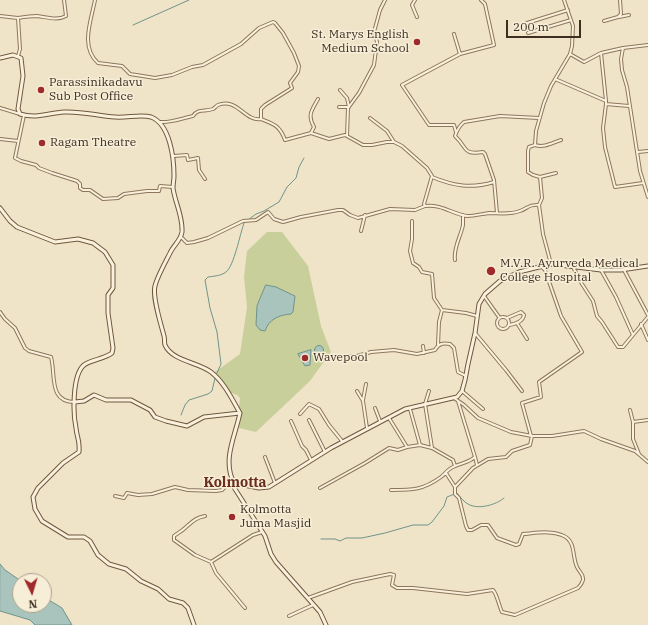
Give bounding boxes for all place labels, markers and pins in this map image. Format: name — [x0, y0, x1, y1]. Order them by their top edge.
place label: St. Marys English Medium School — [311, 28, 409, 56]
marker: St. Marys English Medium School — [412, 37, 422, 47]
place label: Parassinikadavu Sub Post Office — [49, 76, 143, 104]
marker: Parassinikadavu Sub Post Office — [36, 85, 46, 95]
place label: Ragam Theatre — [50, 136, 136, 150]
marker: Ragam Theatre — [37, 138, 47, 148]
place label: M.V.R. Ayurveda Medical College Hospital — [500, 257, 639, 285]
marker: M.V.R. Ayurveda Medical College Hospital — [485, 265, 497, 277]
place label: Wavepool — [313, 351, 368, 365]
marker: Wavepool — [300, 353, 310, 363]
place label: Kolmotta Juma Masjid — [240, 503, 311, 531]
marker: Kolmotta Juma Masjid — [227, 512, 237, 522]

